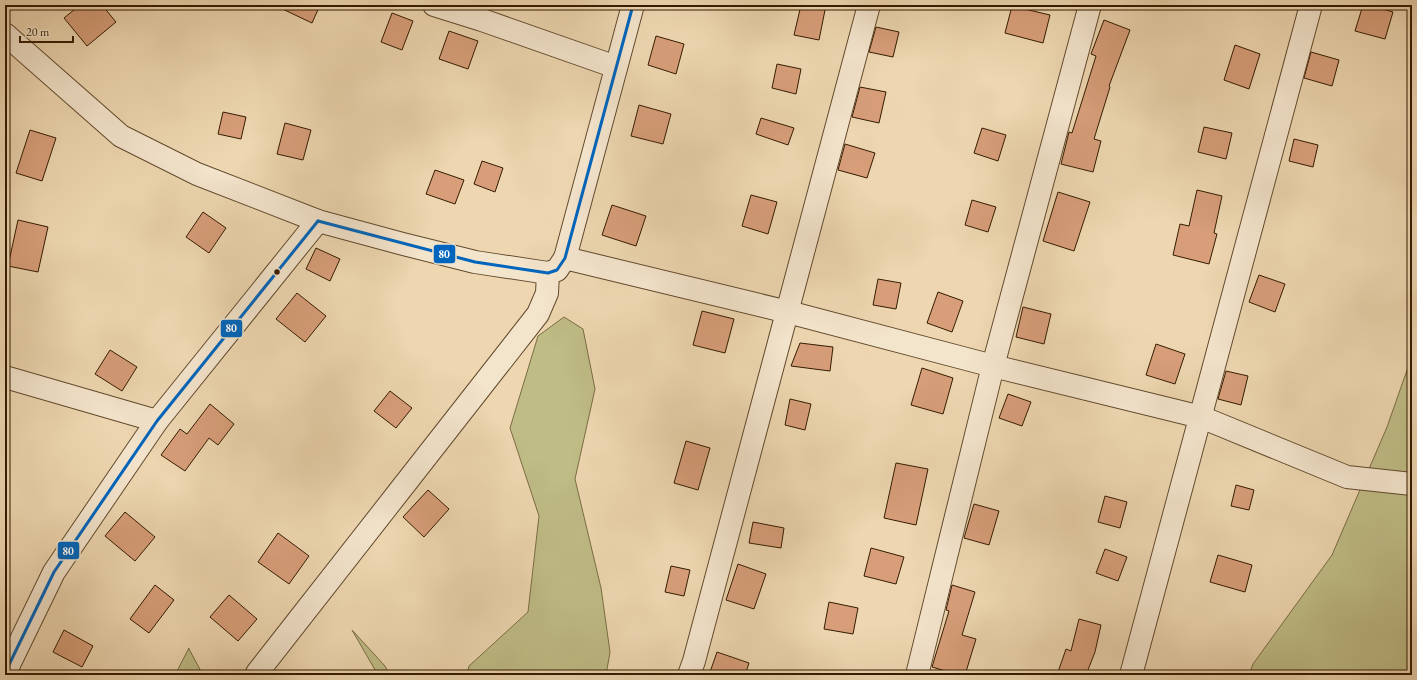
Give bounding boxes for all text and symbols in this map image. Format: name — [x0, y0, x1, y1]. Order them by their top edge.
scale bar — [20, 18, 73, 44]
text: 20 m — [26, 24, 50, 40]
line badge: 80 — [433, 244, 456, 264]
text: 80 — [438, 247, 450, 261]
unlabelled marker — [272, 267, 282, 277]
line badge: 80 — [220, 319, 243, 338]
text: 80 — [225, 321, 237, 335]
line badge: 80 — [57, 541, 80, 560]
text: 80 — [62, 544, 74, 558]

